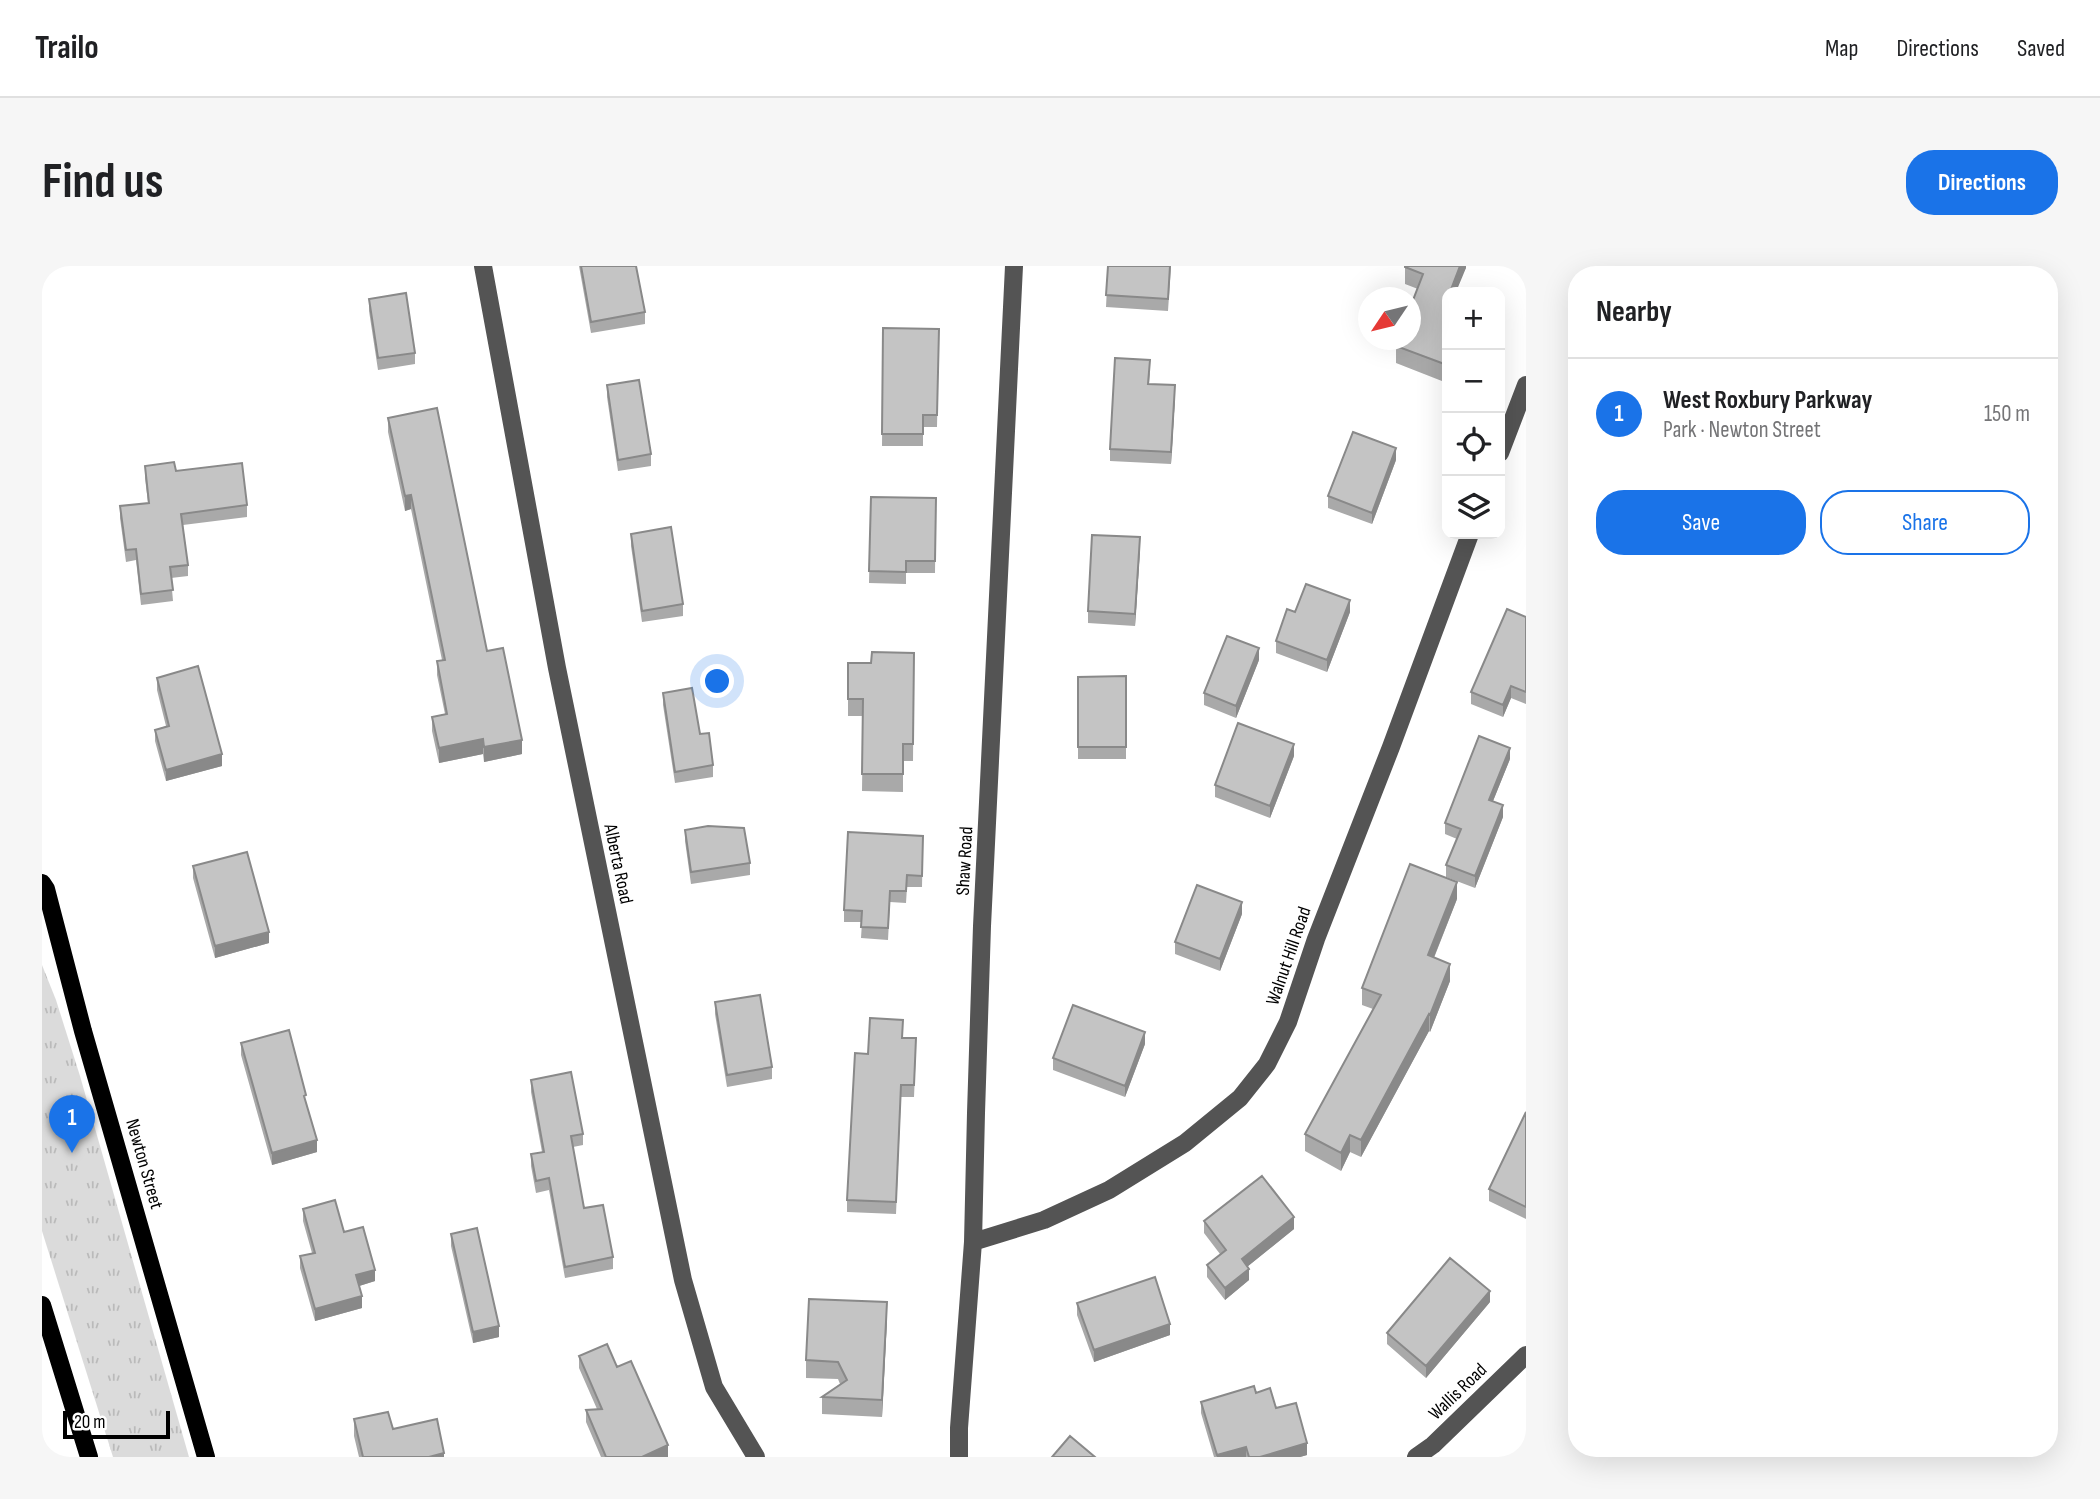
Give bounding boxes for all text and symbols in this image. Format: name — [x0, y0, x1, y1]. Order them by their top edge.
text: Trailo — [35, 28, 99, 68]
text: Map — [1825, 34, 1858, 63]
text: Directions — [1896, 34, 1979, 63]
text: Saved — [2017, 34, 2065, 63]
button: Directions — [1906, 150, 2058, 215]
text: Find us — [42, 153, 164, 212]
north arrow — [1358, 287, 1421, 350]
map controls — [1442, 287, 1505, 539]
button: + — [1442, 287, 1505, 350]
text: Nearby — [1596, 294, 1672, 330]
button: − — [1442, 350, 1505, 413]
text: West Roxbury Parkway — [1663, 385, 1872, 416]
text: 1 — [1614, 400, 1624, 428]
text: 150 m — [1984, 400, 2030, 428]
button: locate — [1442, 413, 1505, 476]
text: Park · Newton Street — [1663, 416, 1821, 444]
button: layers — [1442, 476, 1505, 539]
button: Save — [1596, 490, 1806, 555]
button: Share — [1820, 490, 2030, 555]
your location — [700, 664, 734, 698]
street label: Alberta Road — [598, 821, 638, 906]
street label: Shaw Road — [952, 826, 978, 896]
street label: Walnut Hill Road — [1261, 904, 1317, 1008]
pin: 1 — [49, 1095, 95, 1153]
street label: Newton Street — [120, 1116, 168, 1212]
street label: Wallis Road — [1424, 1359, 1492, 1425]
scale bar — [63, 1408, 170, 1440]
text: 20 m — [74, 1411, 106, 1434]

